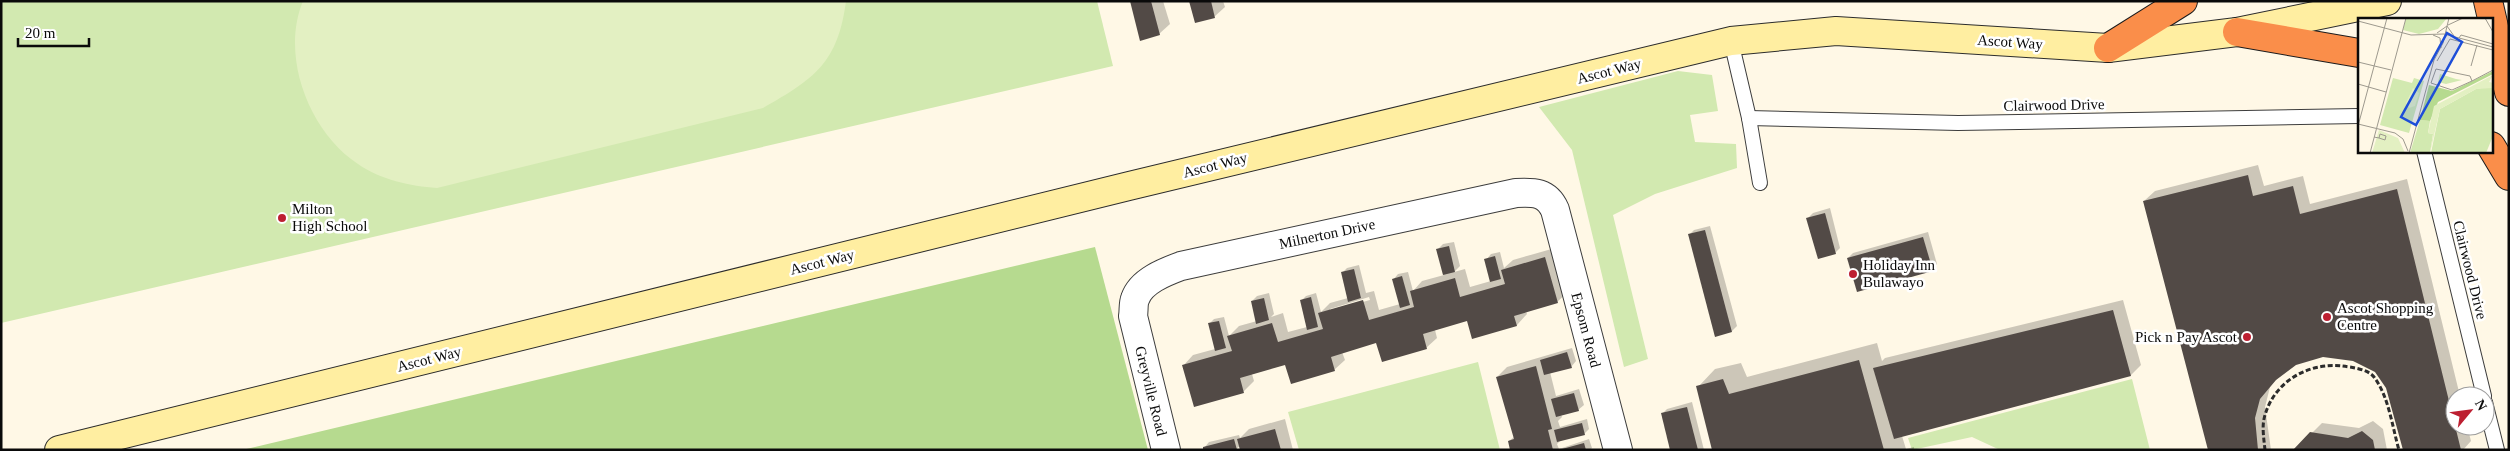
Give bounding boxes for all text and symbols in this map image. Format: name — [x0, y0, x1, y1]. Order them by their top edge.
scale bar — [18, 15, 89, 47]
inset map — [2358, 18, 2492, 152]
text: 20 m — [25, 25, 56, 41]
street label: Ascot Way — [1977, 32, 2044, 52]
street label: Ascot Way — [1575, 55, 1643, 87]
street label: Clairwood Drive — [2003, 96, 2105, 114]
street label: Ascot Way — [1181, 149, 1249, 181]
place label: Milton High School — [292, 201, 367, 234]
marker: Milton High School — [276, 212, 288, 224]
street label: Milnerton Drive — [1277, 216, 1377, 252]
street label: Clairwood Drive — [2450, 219, 2490, 321]
street label: Ascot Way — [788, 246, 856, 278]
place label: Holiday Inn Bulawayo — [1863, 257, 1936, 290]
marker: Holiday Inn Bulawayo — [1847, 268, 1859, 280]
street label: Epsom Road — [1568, 291, 1604, 370]
place label: Ascot Shopping Centre — [2337, 300, 2434, 333]
marker: Ascot Shopping Centre — [2321, 311, 2333, 323]
place label: Pick n Pay Ascot — [2135, 329, 2238, 345]
marker: Pick n Pay Ascot — [2241, 331, 2253, 343]
street label: Ascot Way — [395, 343, 463, 375]
street label: Greyville Road — [1132, 344, 1170, 438]
north arrow — [2445, 386, 2495, 436]
text: N — [2472, 397, 2490, 413]

